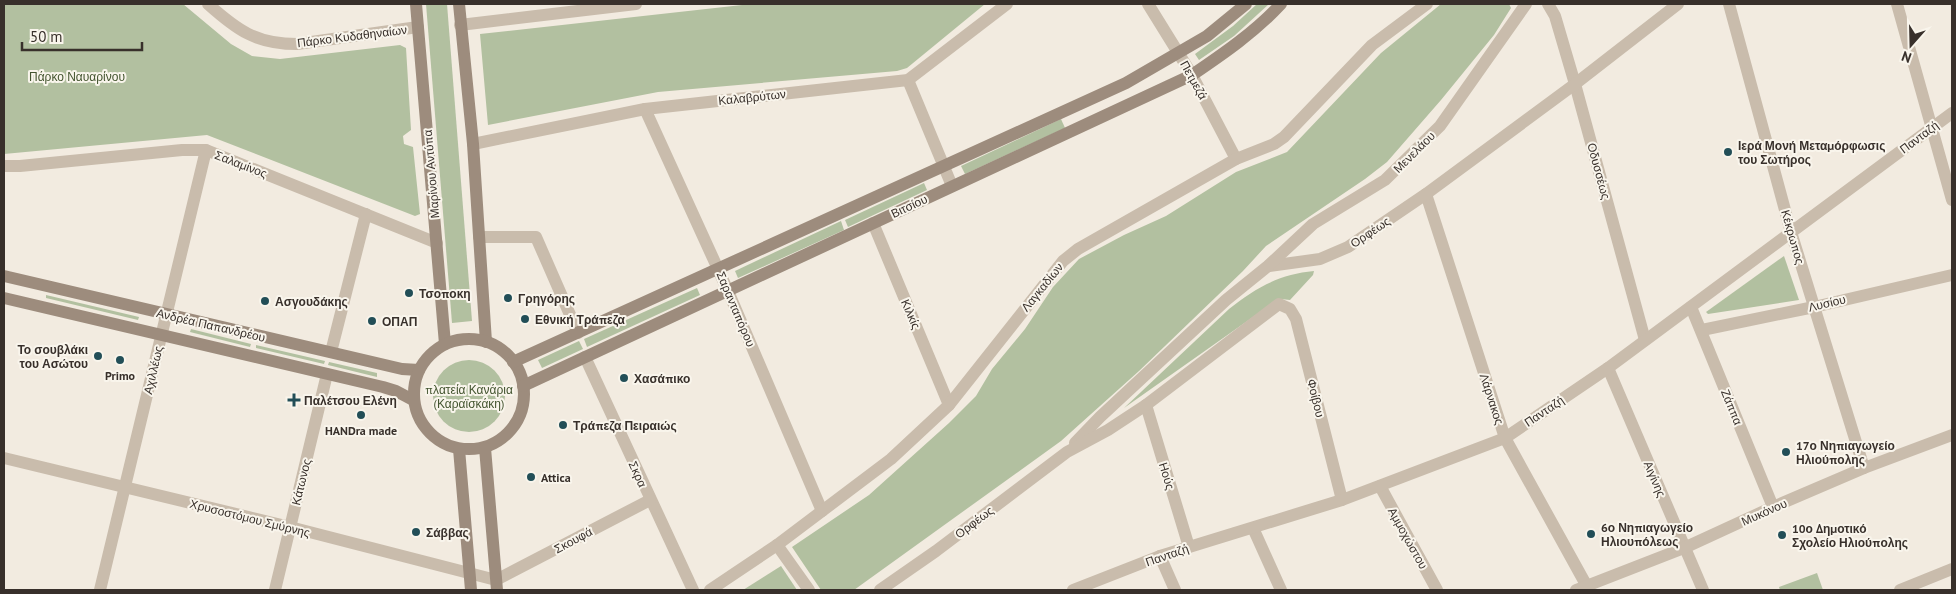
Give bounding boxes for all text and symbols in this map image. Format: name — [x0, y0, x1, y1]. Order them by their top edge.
scale bar — [22, 20, 142, 52]
north arrow — [1886, 20, 1936, 70]
street label: Πάρκο Κυδαθηναίων — [296, 22, 408, 50]
text: 50 m — [30, 27, 63, 46]
text: N — [1899, 47, 1914, 67]
street label: Πετμεζά — [1177, 58, 1211, 102]
park label: Πάρκο Ναυαρίνου — [29, 69, 125, 84]
street label: Καλαβρύτων — [718, 86, 786, 108]
street label: Πανταζή — [1897, 118, 1941, 156]
street label: Μενελάου — [1390, 128, 1438, 176]
street label: Μαρίνου Αντύπα — [420, 129, 442, 219]
place label: Ιερά Μονή Μεταμόρφωσις του Σωτήρος — [1738, 138, 1885, 167]
street label: Οδυσσέως — [1584, 141, 1614, 201]
marker: Ιερά Μονή Μεταμόρφωσις του Σωτήρος — [1722, 146, 1734, 158]
street label: Σαλαμίνος — [213, 147, 269, 181]
street label: Βιτσίου — [888, 191, 930, 221]
street label: Κέκρωπος — [1778, 208, 1808, 266]
street label: Ορφέως — [1347, 213, 1393, 251]
street label: Λαγκαδίων — [1018, 260, 1066, 314]
street label: Σαρανταπόρου — [713, 269, 759, 349]
place label: Τσοποκη — [419, 286, 471, 301]
marker: Τσοποκη — [403, 287, 415, 299]
place label: Γρηγόρης — [518, 291, 575, 306]
street label: Λυσίου — [1807, 291, 1847, 315]
marker: Γρηγόρης — [502, 292, 514, 304]
place label: Ασγουδάκης — [275, 294, 348, 309]
marker: Ασγουδάκης — [259, 295, 271, 307]
street label: Κιλκίς — [898, 297, 924, 331]
street label: Ανδρέα Παπανδρέου — [155, 305, 267, 345]
place label: Εθνική Τράπεζα — [535, 312, 626, 327]
marker: Εθνική Τράπεζα — [519, 313, 531, 325]
place label: ΟΠΑΠ — [382, 314, 417, 329]
marker: ΟΠΑΠ — [366, 315, 378, 327]
place label: Το σουβλάκι του Ασώτου — [17, 342, 88, 371]
street label: Αχιλλέως — [140, 344, 166, 396]
marker: Το σουβλάκι του Ασώτου — [92, 350, 104, 362]
marker: Primo — [114, 354, 126, 366]
place label: Primo — [105, 368, 136, 383]
place label: Χασάπικο — [634, 371, 690, 386]
street label: Λάρνακος — [1477, 371, 1507, 427]
marker: Χασάπικο — [618, 372, 630, 384]
street label: Φοίβου — [1304, 377, 1328, 419]
park label: πλατεία Κανάρια (Καραϊσκάκη) — [425, 382, 513, 411]
street label: Ζάππα — [1718, 387, 1746, 427]
street label: Πανταζή — [1521, 392, 1567, 430]
place label: Παλέτσου Ελένη — [304, 393, 397, 408]
marker: Παλέτσου Ελένη — [288, 394, 300, 406]
marker: HANDra made — [355, 409, 367, 421]
place label: Τράπεζα Πειραιώς — [573, 418, 677, 433]
marker: Τράπεζα Πειραιώς — [557, 419, 569, 431]
place label: HANDra made — [325, 423, 397, 438]
place label: 17ο Νηπιαγωγείο Ηλιούπολης — [1796, 438, 1895, 467]
marker: 17ο Νηπιαγωγείο Ηλιούπολης — [1780, 446, 1792, 458]
street label: Κάτωνος — [288, 457, 314, 507]
street label: Σκρα — [626, 459, 650, 490]
street label: Αιγίνης — [1641, 459, 1669, 500]
street label: Ηούς — [1156, 461, 1178, 492]
place label: Attica — [541, 470, 571, 485]
marker: Attica — [525, 471, 537, 483]
street label: Μυκόνου — [1739, 495, 1789, 529]
street label: Χρυσοστόμου Σμύρνης — [188, 496, 312, 540]
street label: Ορφέως — [952, 503, 996, 541]
street label: Αμμοχώστου — [1385, 505, 1431, 571]
place label: 6ο Νηπιαγωγείο Ηλιουπόλεως — [1601, 520, 1693, 549]
place label: 10ο Δημοτικό Σχολείο Ηλιούπολης — [1792, 521, 1908, 550]
street label: Σκουφά — [551, 524, 595, 556]
place label: Σάββας — [426, 525, 469, 540]
marker: Σάββας — [410, 526, 422, 538]
marker: 6ο Νηπιαγωγείο Ηλιουπόλεως — [1585, 528, 1597, 540]
marker: 10ο Δημοτικό Σχολείο Ηλιούπολης — [1776, 529, 1788, 541]
street label: Πανταζή — [1143, 541, 1191, 569]

